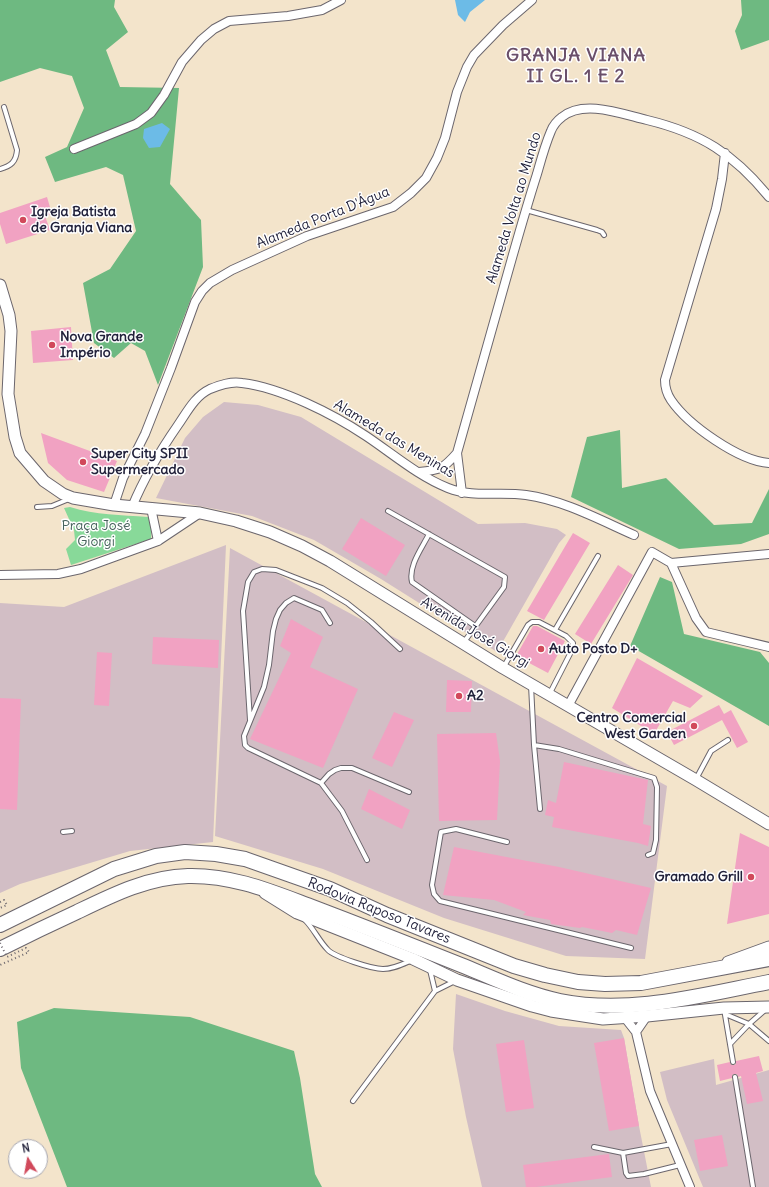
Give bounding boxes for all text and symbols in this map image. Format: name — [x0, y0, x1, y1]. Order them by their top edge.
district label: GRANJA VIANA II GL. 1 E 2 — [506, 45, 646, 88]
street label: Alameda Volta ao Mundo — [483, 130, 545, 286]
street label: Alameda Porta D'Água — [254, 184, 392, 252]
place label: Igreja Batista de Granja Viana — [31, 204, 132, 236]
marker: Igreja Batista de Granja Viana — [18, 215, 28, 225]
place label: Nova Grande Império — [60, 329, 143, 362]
marker: Nova Grande Império — [47, 340, 57, 350]
street label: Alameda das Meninas — [331, 396, 457, 482]
place label: Super City SPII Supermercado — [91, 446, 188, 478]
marker: Super City SPII Supermercado — [78, 457, 88, 467]
park label: Praça José Giorgi — [61, 518, 131, 550]
street label: Avenida José Giorgi — [418, 594, 532, 672]
place label: Auto Posto D+ — [549, 641, 638, 657]
marker: Auto Posto D+ — [536, 644, 546, 654]
place label: A2 — [467, 688, 484, 704]
marker: A2 — [454, 691, 464, 701]
place label: Centro Comercial West Garden — [576, 710, 686, 742]
marker: Centro Comercial West Garden — [689, 721, 699, 731]
place label: Gramado Grill — [654, 869, 743, 885]
marker: Gramado Grill — [746, 872, 756, 882]
street label: Rodovia Raposo Tavares — [305, 875, 453, 947]
north arrow — [8, 1139, 48, 1179]
text: N — [21, 1141, 31, 1156]

